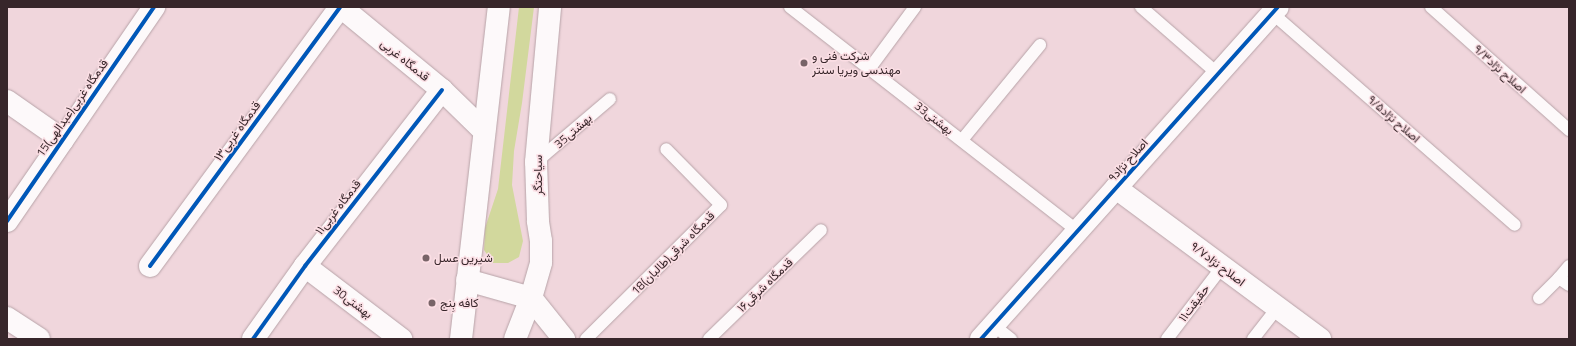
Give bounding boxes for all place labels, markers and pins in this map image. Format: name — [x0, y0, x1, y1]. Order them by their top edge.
place label: شرکت فنی و مهندسی ویریا سنتر — [812, 49, 901, 77]
marker: شرکت فنی و مهندسی ویریا سنتر — [799, 58, 809, 68]
place label: شیرین عسل — [434, 251, 493, 265]
marker: شیرین عسل — [421, 253, 431, 263]
place label: کافه بِنج — [440, 296, 479, 310]
marker: کافه بِنج — [427, 298, 437, 308]

